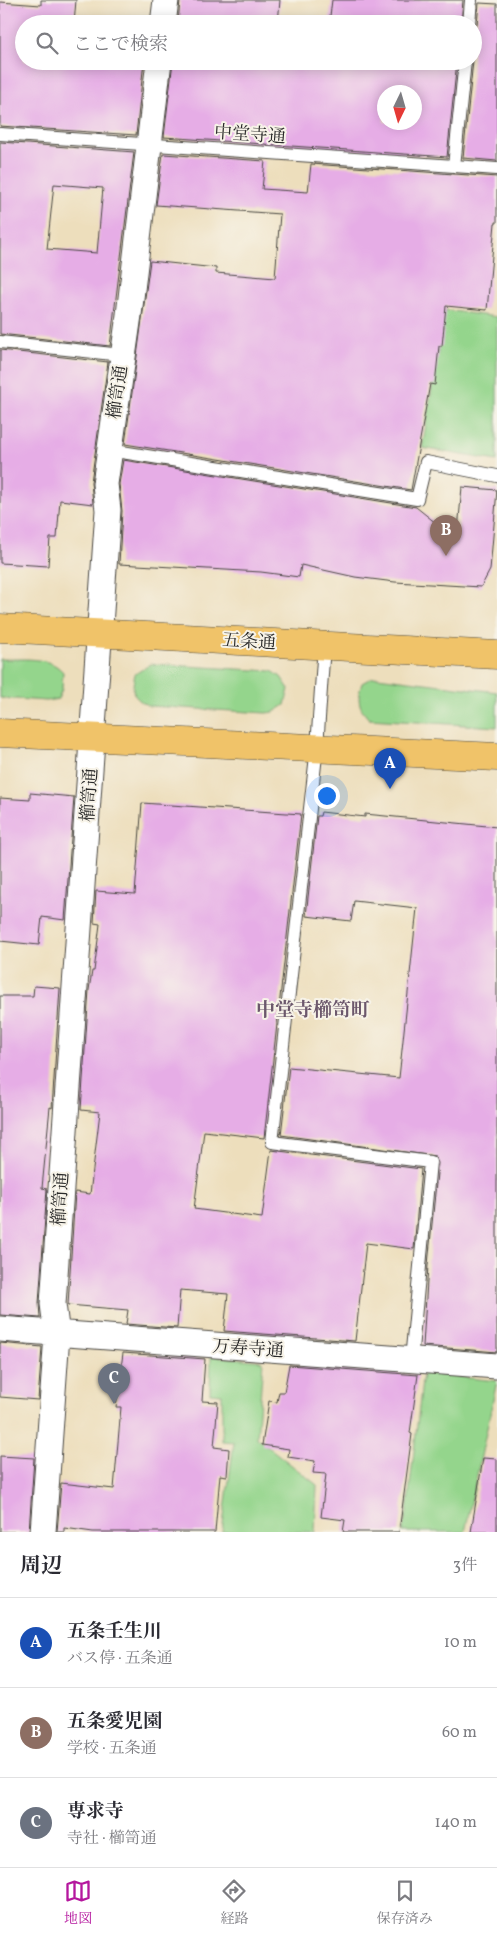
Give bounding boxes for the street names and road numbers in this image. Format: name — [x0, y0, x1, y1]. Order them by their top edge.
street label: 中堂寺通 — [213, 121, 287, 150]
street label: 櫛笥通 — [102, 364, 135, 421]
street label: 五条通 — [221, 629, 277, 656]
street label: 櫛笥通 — [76, 767, 105, 823]
street label: 櫛笥通 — [47, 1171, 76, 1227]
street label: 万寿寺通 — [211, 1335, 285, 1364]

